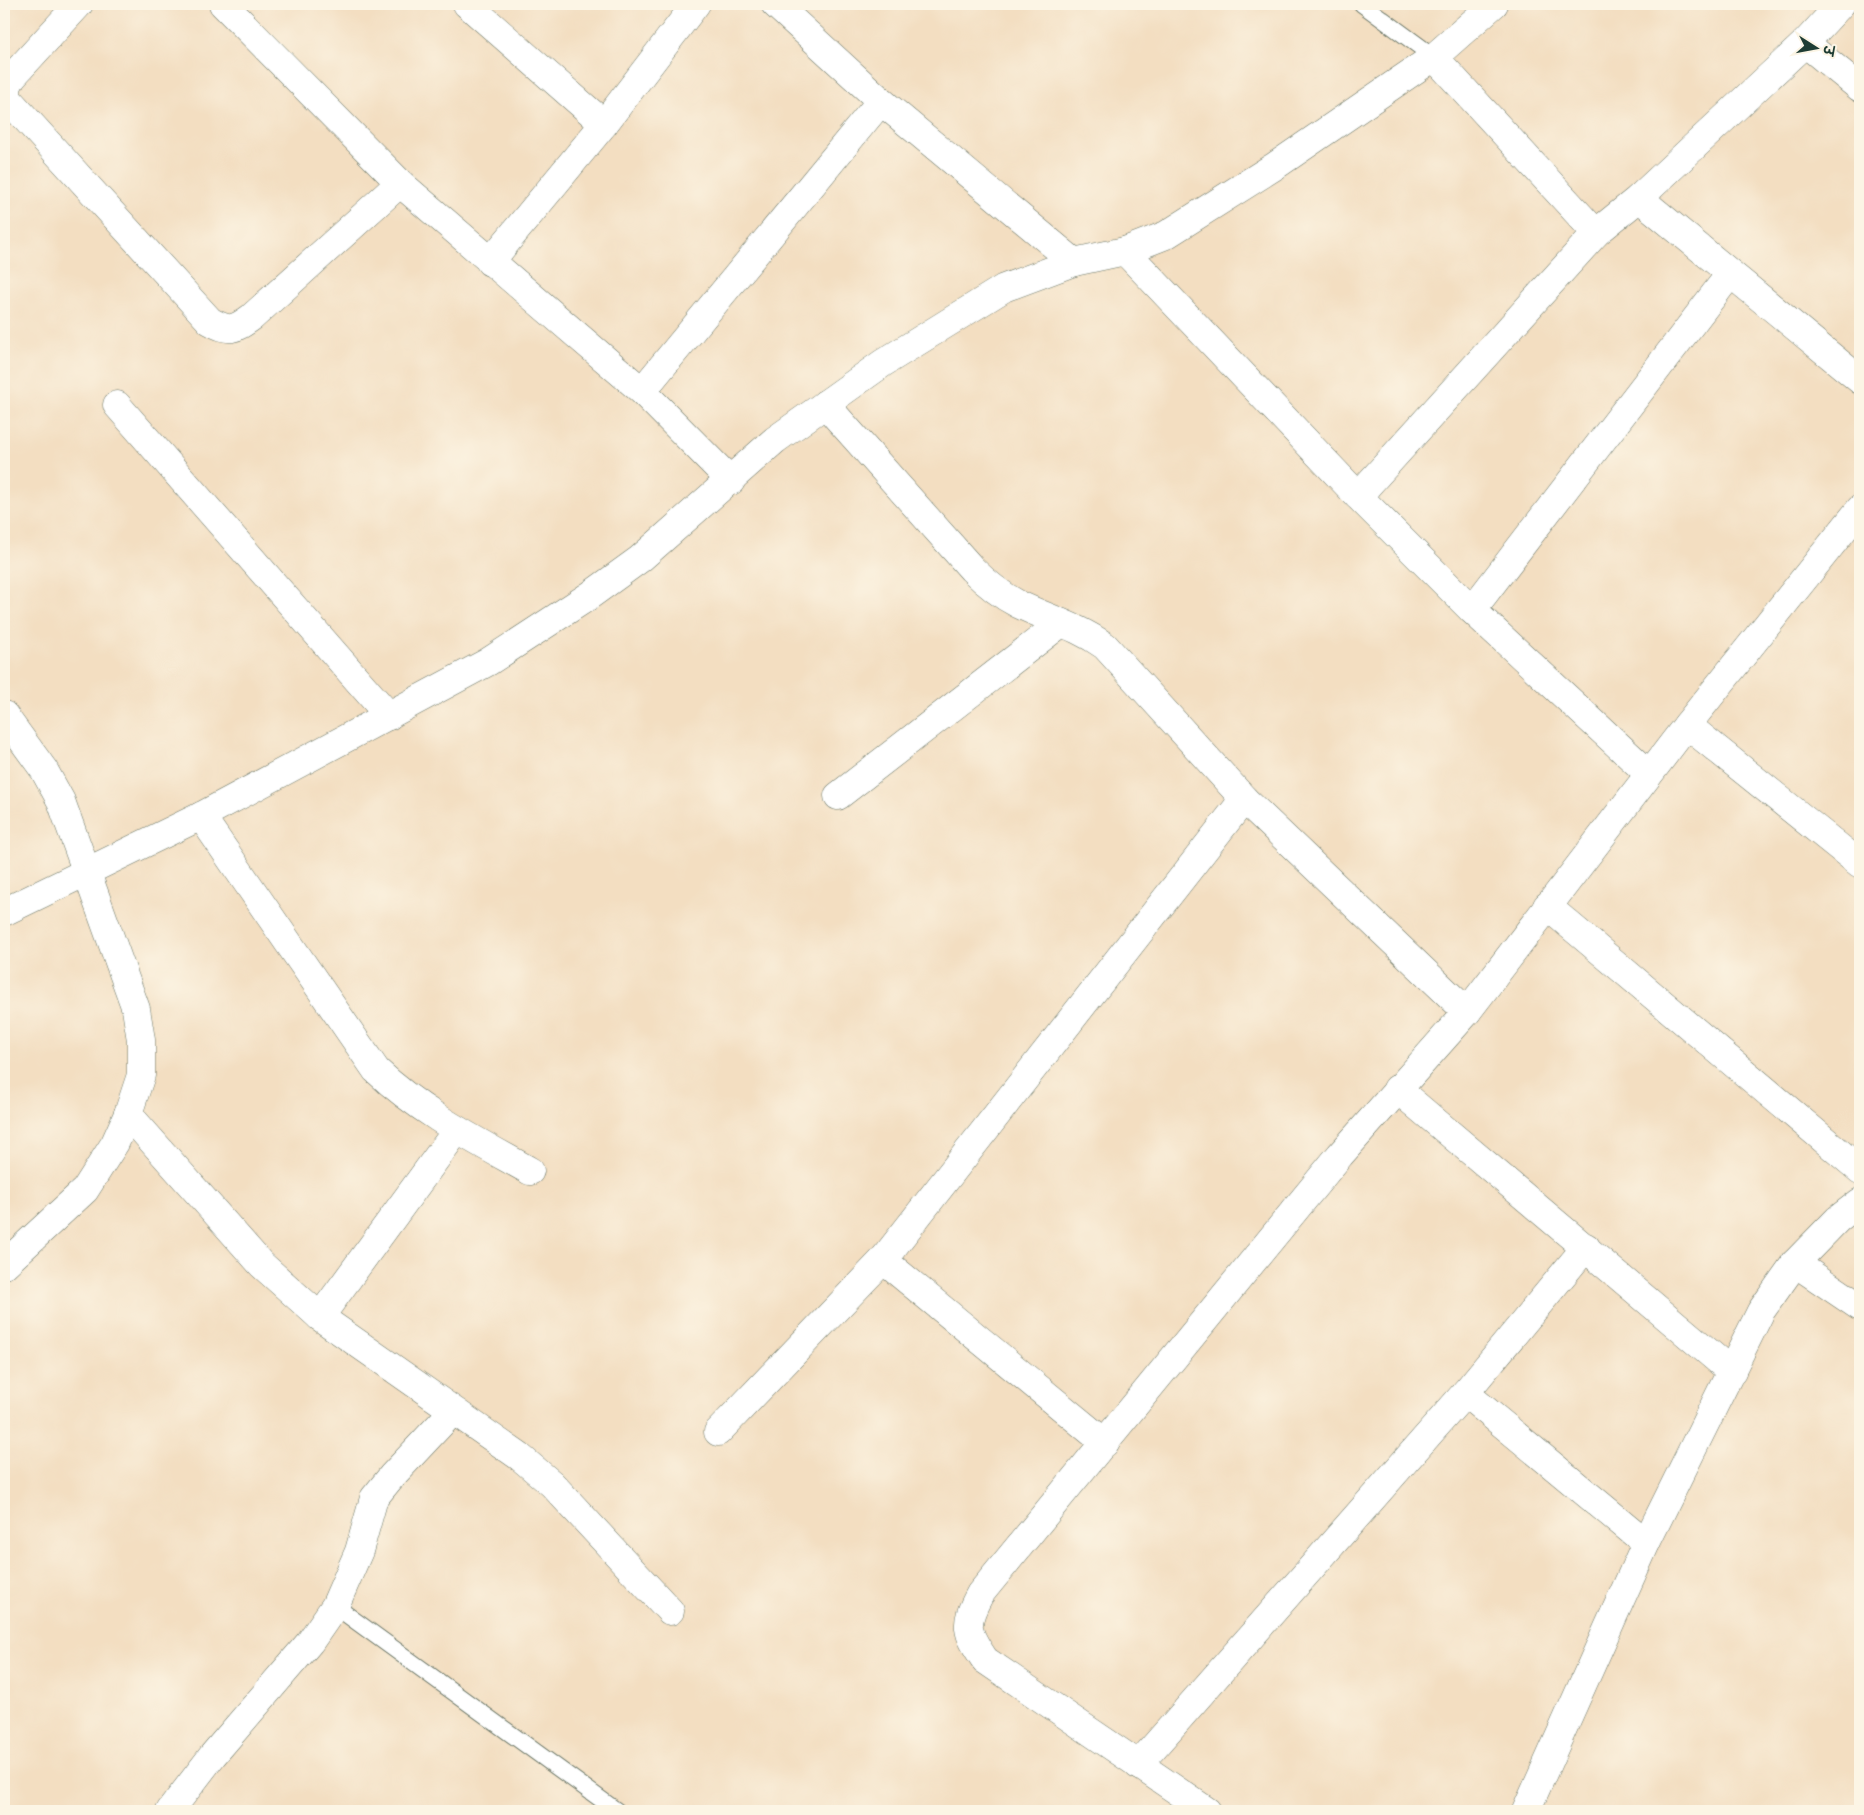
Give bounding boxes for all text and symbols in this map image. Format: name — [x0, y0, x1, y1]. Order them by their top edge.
north arrow — [1792, 22, 1842, 72]
text: उ — [1818, 42, 1838, 58]

